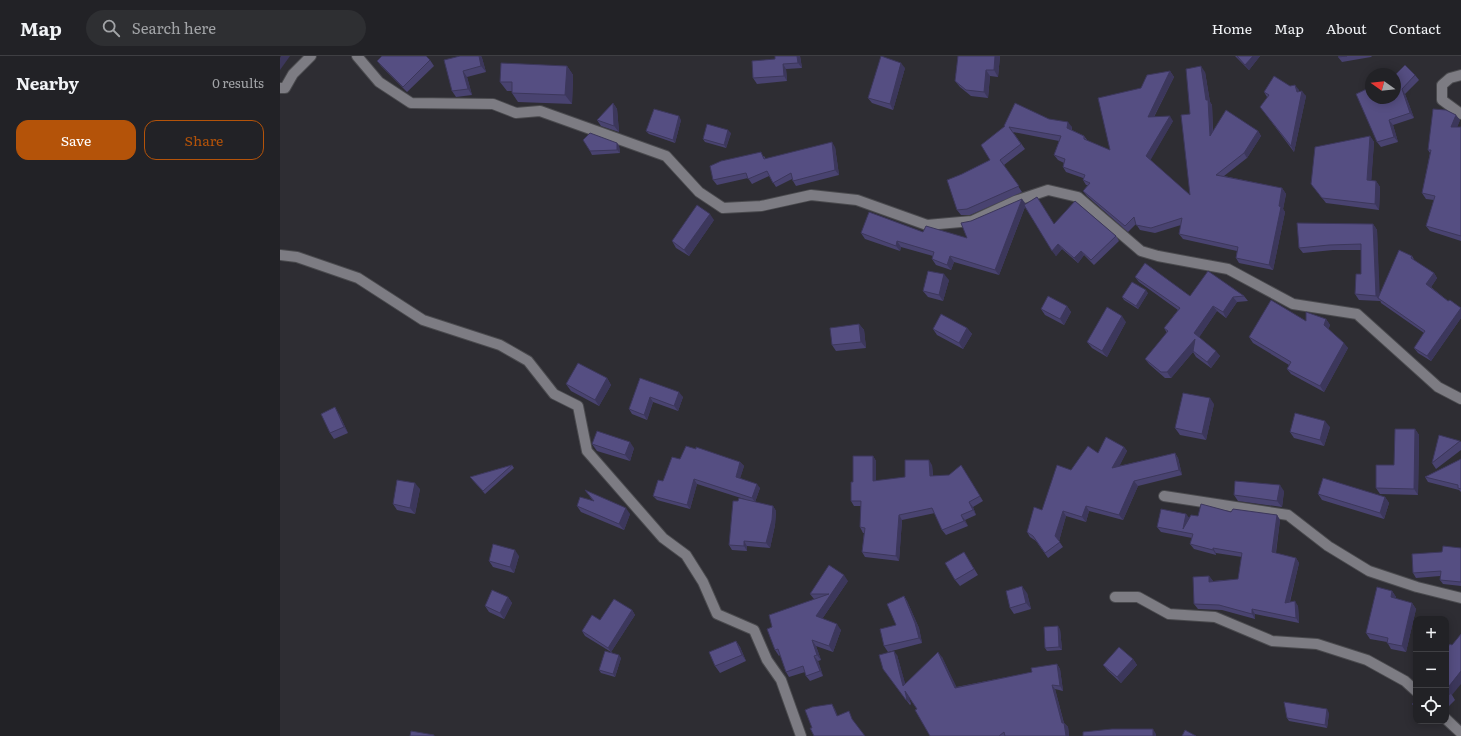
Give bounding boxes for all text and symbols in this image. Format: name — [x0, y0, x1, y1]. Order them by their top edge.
search box — [86, 10, 366, 46]
text: Map — [20, 14, 62, 42]
text: Search here — [132, 16, 216, 39]
icon: search — [100, 17, 122, 39]
text: Home — [1212, 18, 1252, 38]
text: Map — [1274, 18, 1304, 38]
text: About — [1326, 18, 1367, 38]
text: Contact — [1389, 18, 1441, 38]
north arrow — [1365, 68, 1401, 104]
text: Nearby — [16, 70, 79, 95]
text: 0 results — [212, 73, 264, 92]
button: Save — [16, 120, 136, 160]
button: Share — [144, 120, 264, 160]
map controls — [1413, 616, 1449, 724]
button: + — [1413, 616, 1449, 652]
button: − — [1413, 652, 1449, 688]
button: locate — [1413, 688, 1449, 724]

